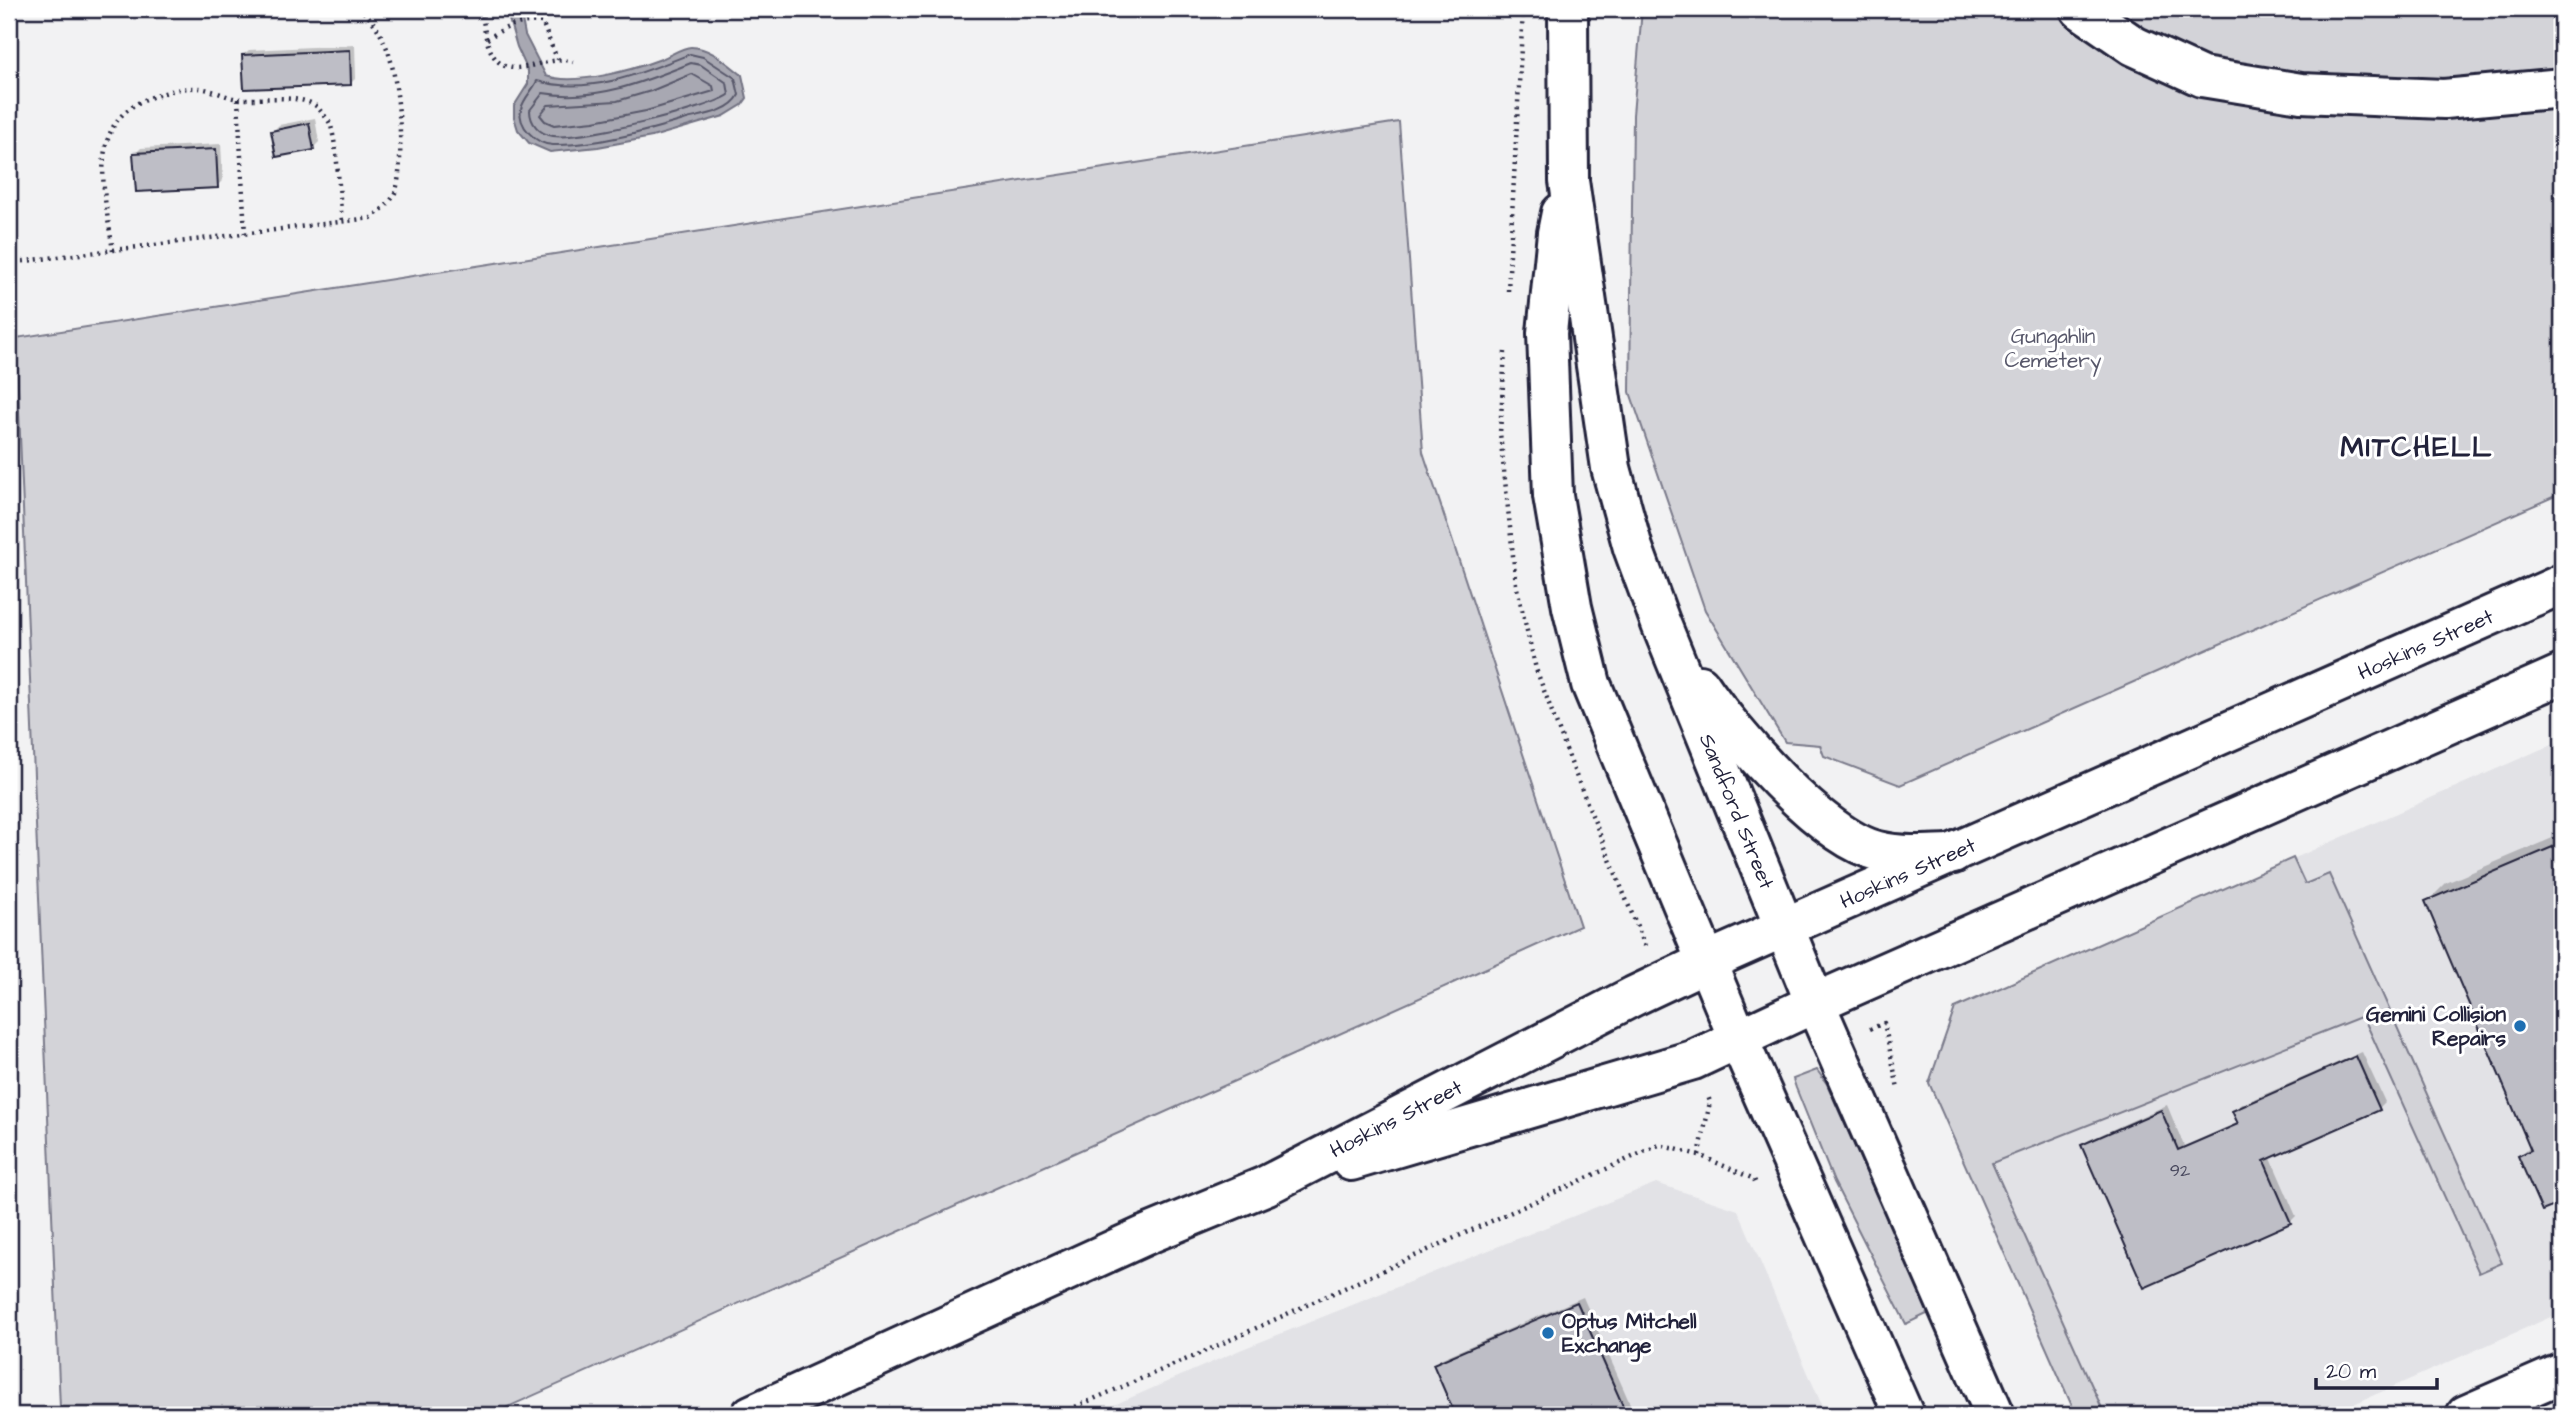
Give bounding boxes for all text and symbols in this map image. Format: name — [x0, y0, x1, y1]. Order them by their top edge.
park label: Gungahlin Cemetery — [2005, 322, 2102, 377]
district label: MITCHELL — [2341, 428, 2493, 467]
street label: Hoskins Street — [2353, 601, 2498, 687]
street label: Sandford Street — [1692, 729, 1782, 894]
street label: Hoskins Street — [1835, 830, 1981, 916]
place label: Gemini Collision Repairs — [2366, 1000, 2506, 1054]
marker: Gemini Collision Repairs — [2512, 1018, 2528, 1034]
street label: Hoskins Street — [1325, 1072, 1468, 1165]
house number: 92 — [2170, 1158, 2191, 1183]
place label: Optus Mitchell Exchange — [1562, 1307, 1697, 1362]
marker: Optus Mitchell Exchange — [1540, 1325, 1556, 1341]
scale bar — [2316, 1347, 2436, 1391]
text: 20 m — [2326, 1357, 2377, 1386]

